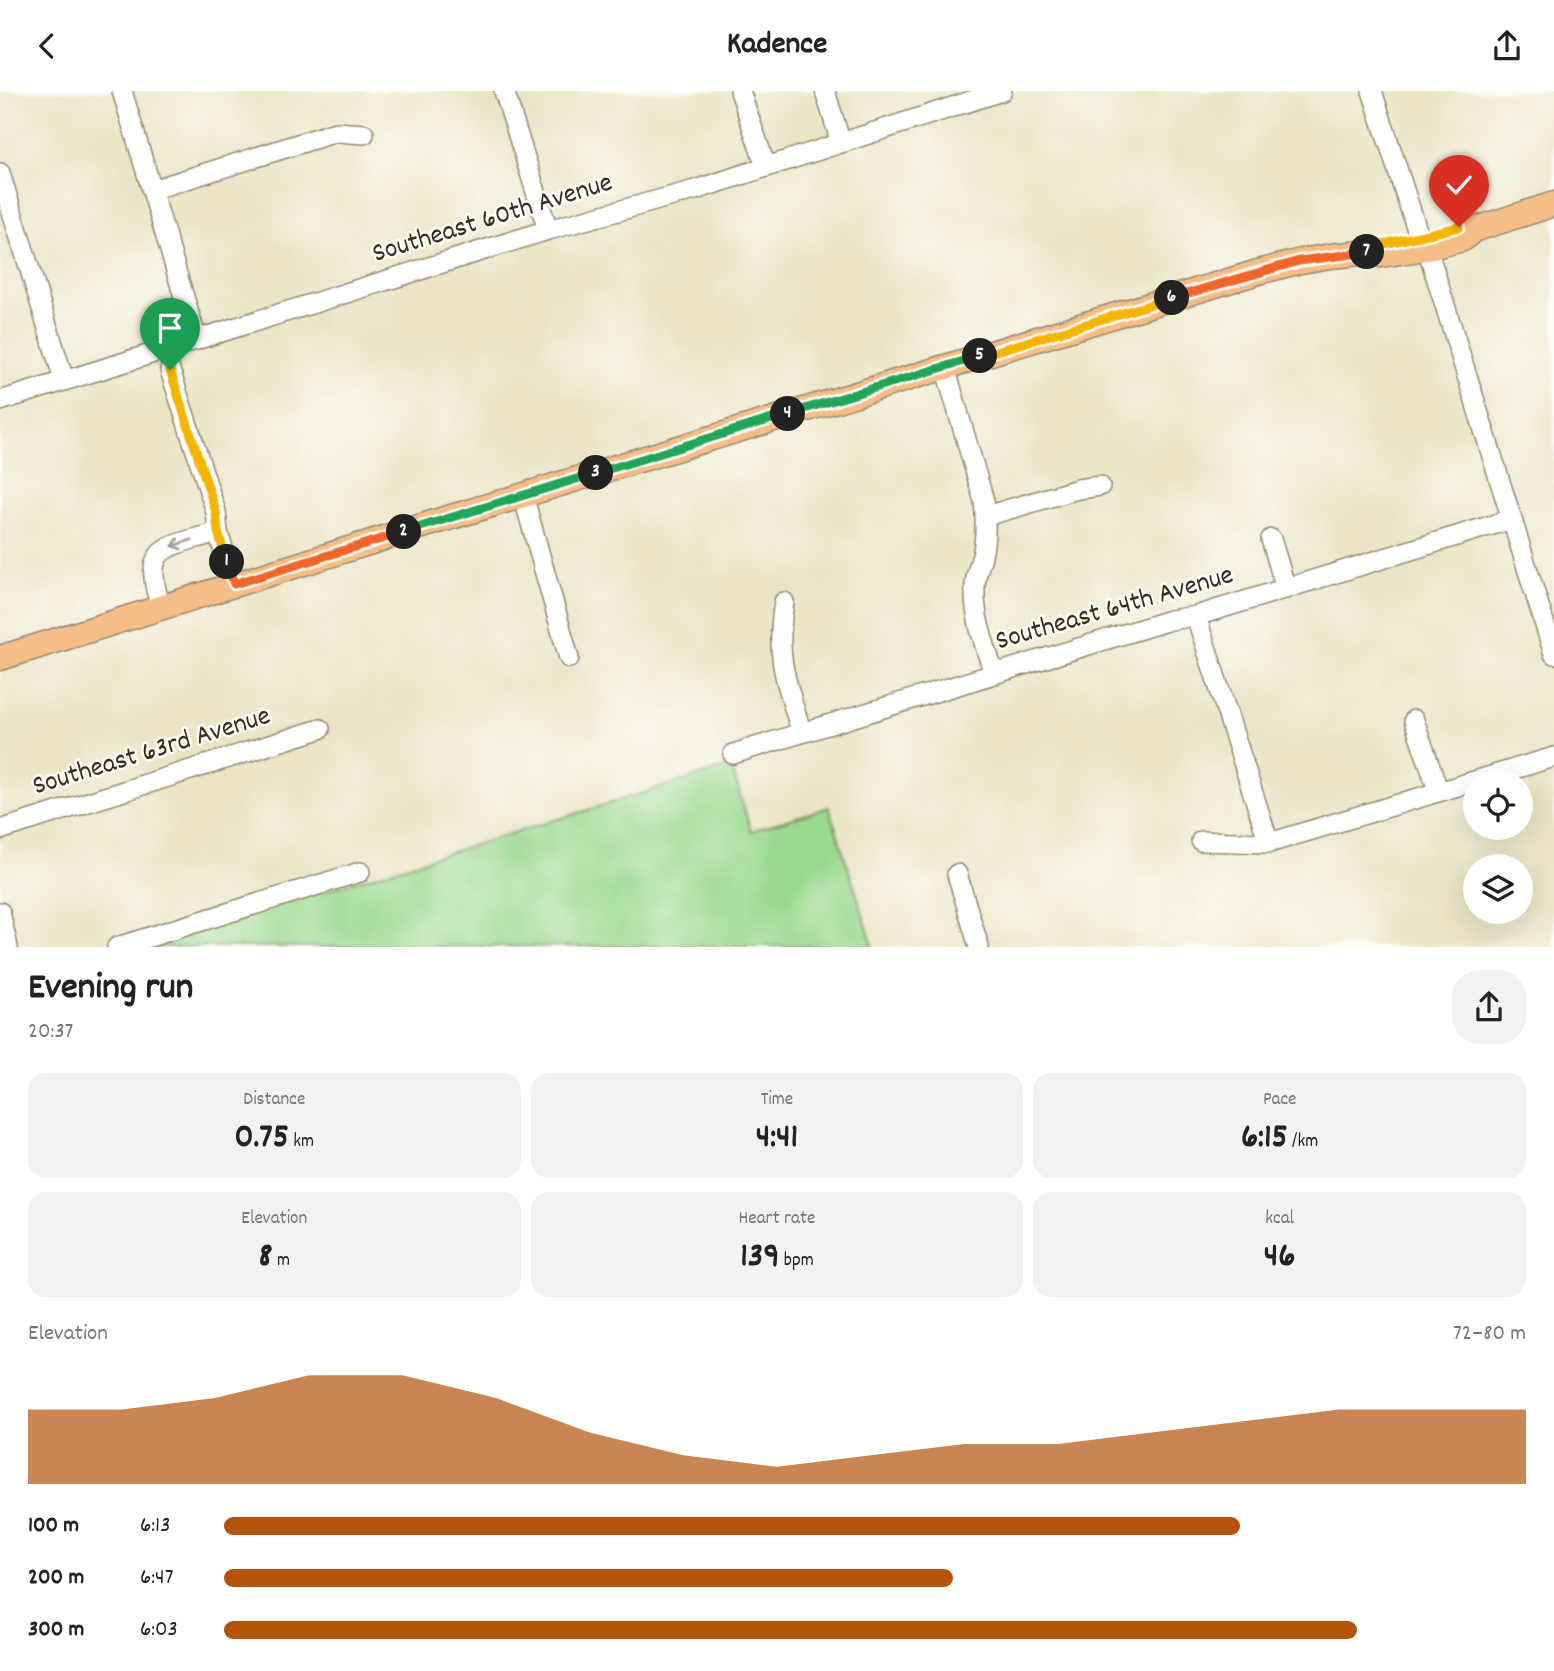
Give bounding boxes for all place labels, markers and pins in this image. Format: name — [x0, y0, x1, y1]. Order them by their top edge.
pin — [1429, 155, 1489, 227]
pin: 7 — [1350, 235, 1384, 269]
pin: 6 — [1154, 281, 1190, 315]
pin — [140, 298, 200, 370]
pin: 5 — [962, 338, 998, 373]
pin: 4 — [770, 397, 806, 431]
pin: 3 — [578, 455, 614, 491]
pin: 2 — [386, 515, 422, 549]
pin: 1 — [210, 545, 244, 580]

